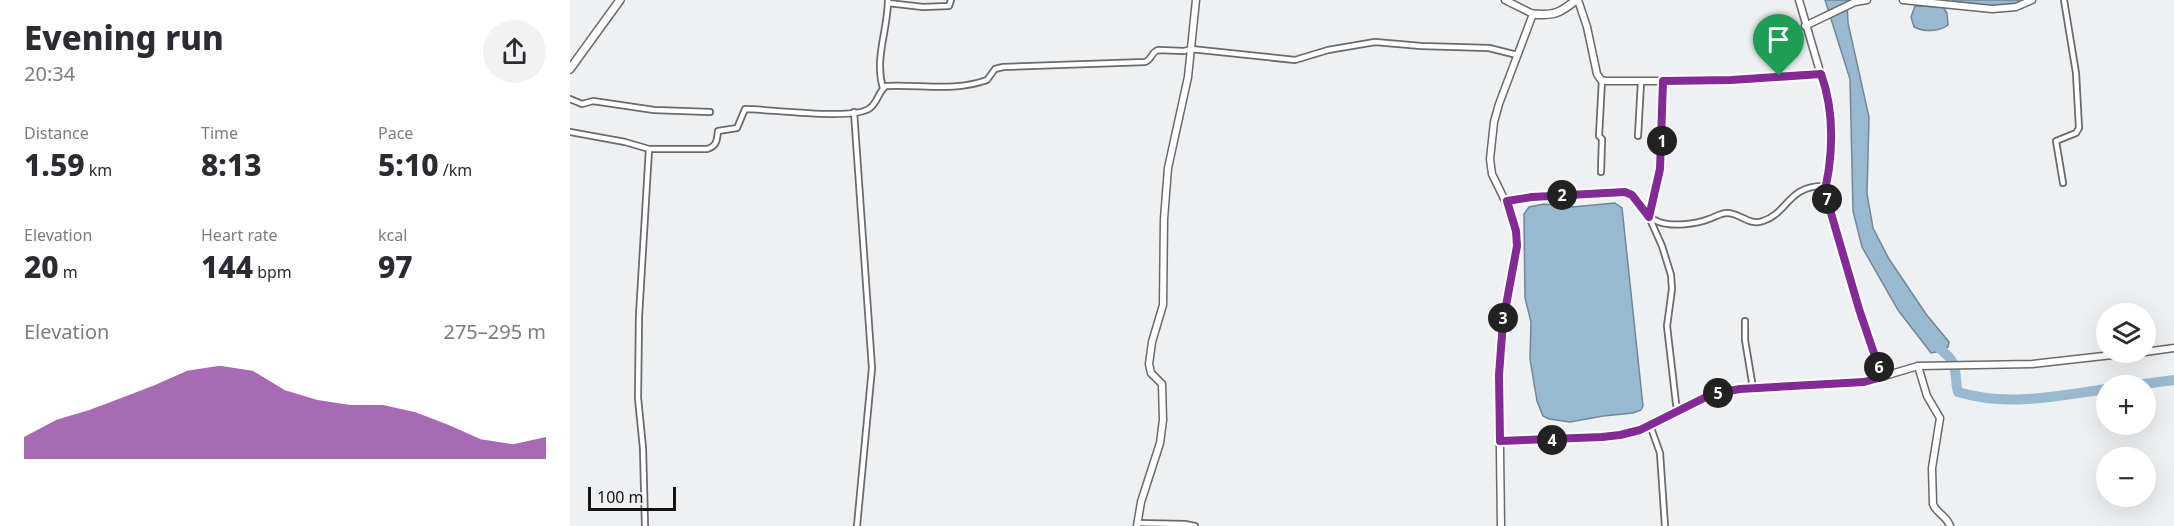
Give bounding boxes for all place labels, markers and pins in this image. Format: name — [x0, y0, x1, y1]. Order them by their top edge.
pin — [1753, 14, 1804, 76]
pin: 1 — [1647, 126, 1677, 156]
pin: 2 — [1547, 180, 1577, 210]
pin: 7 — [1812, 184, 1842, 214]
pin: 3 — [1488, 303, 1518, 333]
pin: 6 — [1864, 352, 1894, 382]
pin: 5 — [1703, 378, 1733, 408]
pin: 4 — [1537, 425, 1567, 455]

